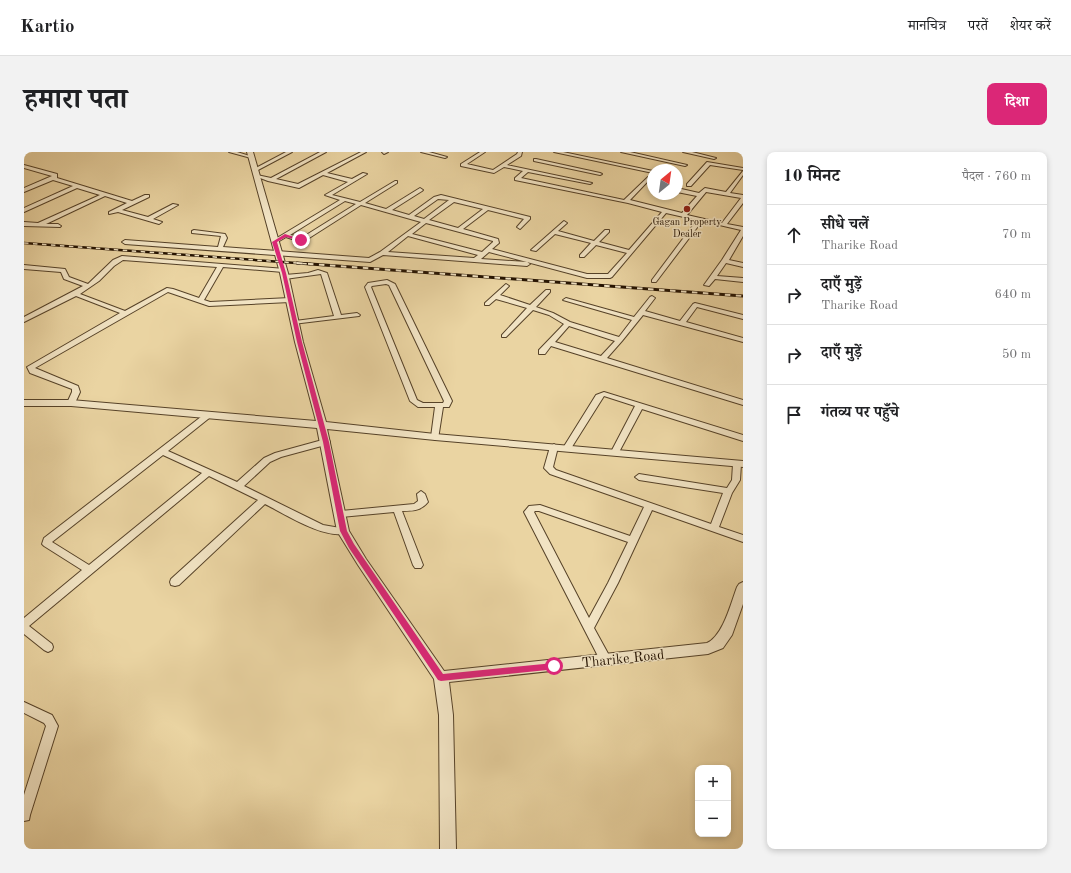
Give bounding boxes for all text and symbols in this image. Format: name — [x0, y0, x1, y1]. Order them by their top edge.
text: Kartio — [20, 18, 75, 37]
text: मानचित्र — [908, 19, 946, 33]
text: परतें — [968, 19, 988, 33]
text: शेयर करें — [1010, 19, 1051, 33]
button: दिशा — [987, 83, 1047, 125]
text: हमारा पता — [24, 87, 127, 115]
north arrow — [647, 164, 683, 200]
text: 10 मिनट — [783, 168, 840, 185]
text: पैदल · 760 m — [962, 170, 1031, 183]
marker: Gagan Property Dealer — [682, 204, 692, 214]
place label: Gagan Property Dealer — [652, 217, 722, 239]
text: सीधे चलें — [821, 218, 869, 233]
icon: ahead — [783, 224, 805, 246]
text: 70 m — [1002, 228, 1031, 241]
route end — [292, 231, 310, 249]
text: Tharike Road — [821, 239, 898, 252]
text: दाएँ मुड़ें — [821, 278, 862, 293]
icon: right — [783, 284, 805, 306]
text: 640 m — [994, 288, 1031, 301]
text: Tharike Road — [821, 299, 898, 312]
icon: right — [783, 344, 805, 366]
text: दाएँ मुड़ें — [821, 346, 862, 361]
text: 50 m — [1002, 348, 1031, 361]
icon: arrive — [783, 404, 805, 426]
text: गंतव्य पर पहुँचे — [821, 406, 899, 421]
street label: Tharike Road — [581, 648, 665, 670]
route start — [545, 657, 563, 675]
map controls — [695, 765, 731, 837]
button: + — [695, 765, 731, 801]
button: − — [695, 801, 731, 837]

